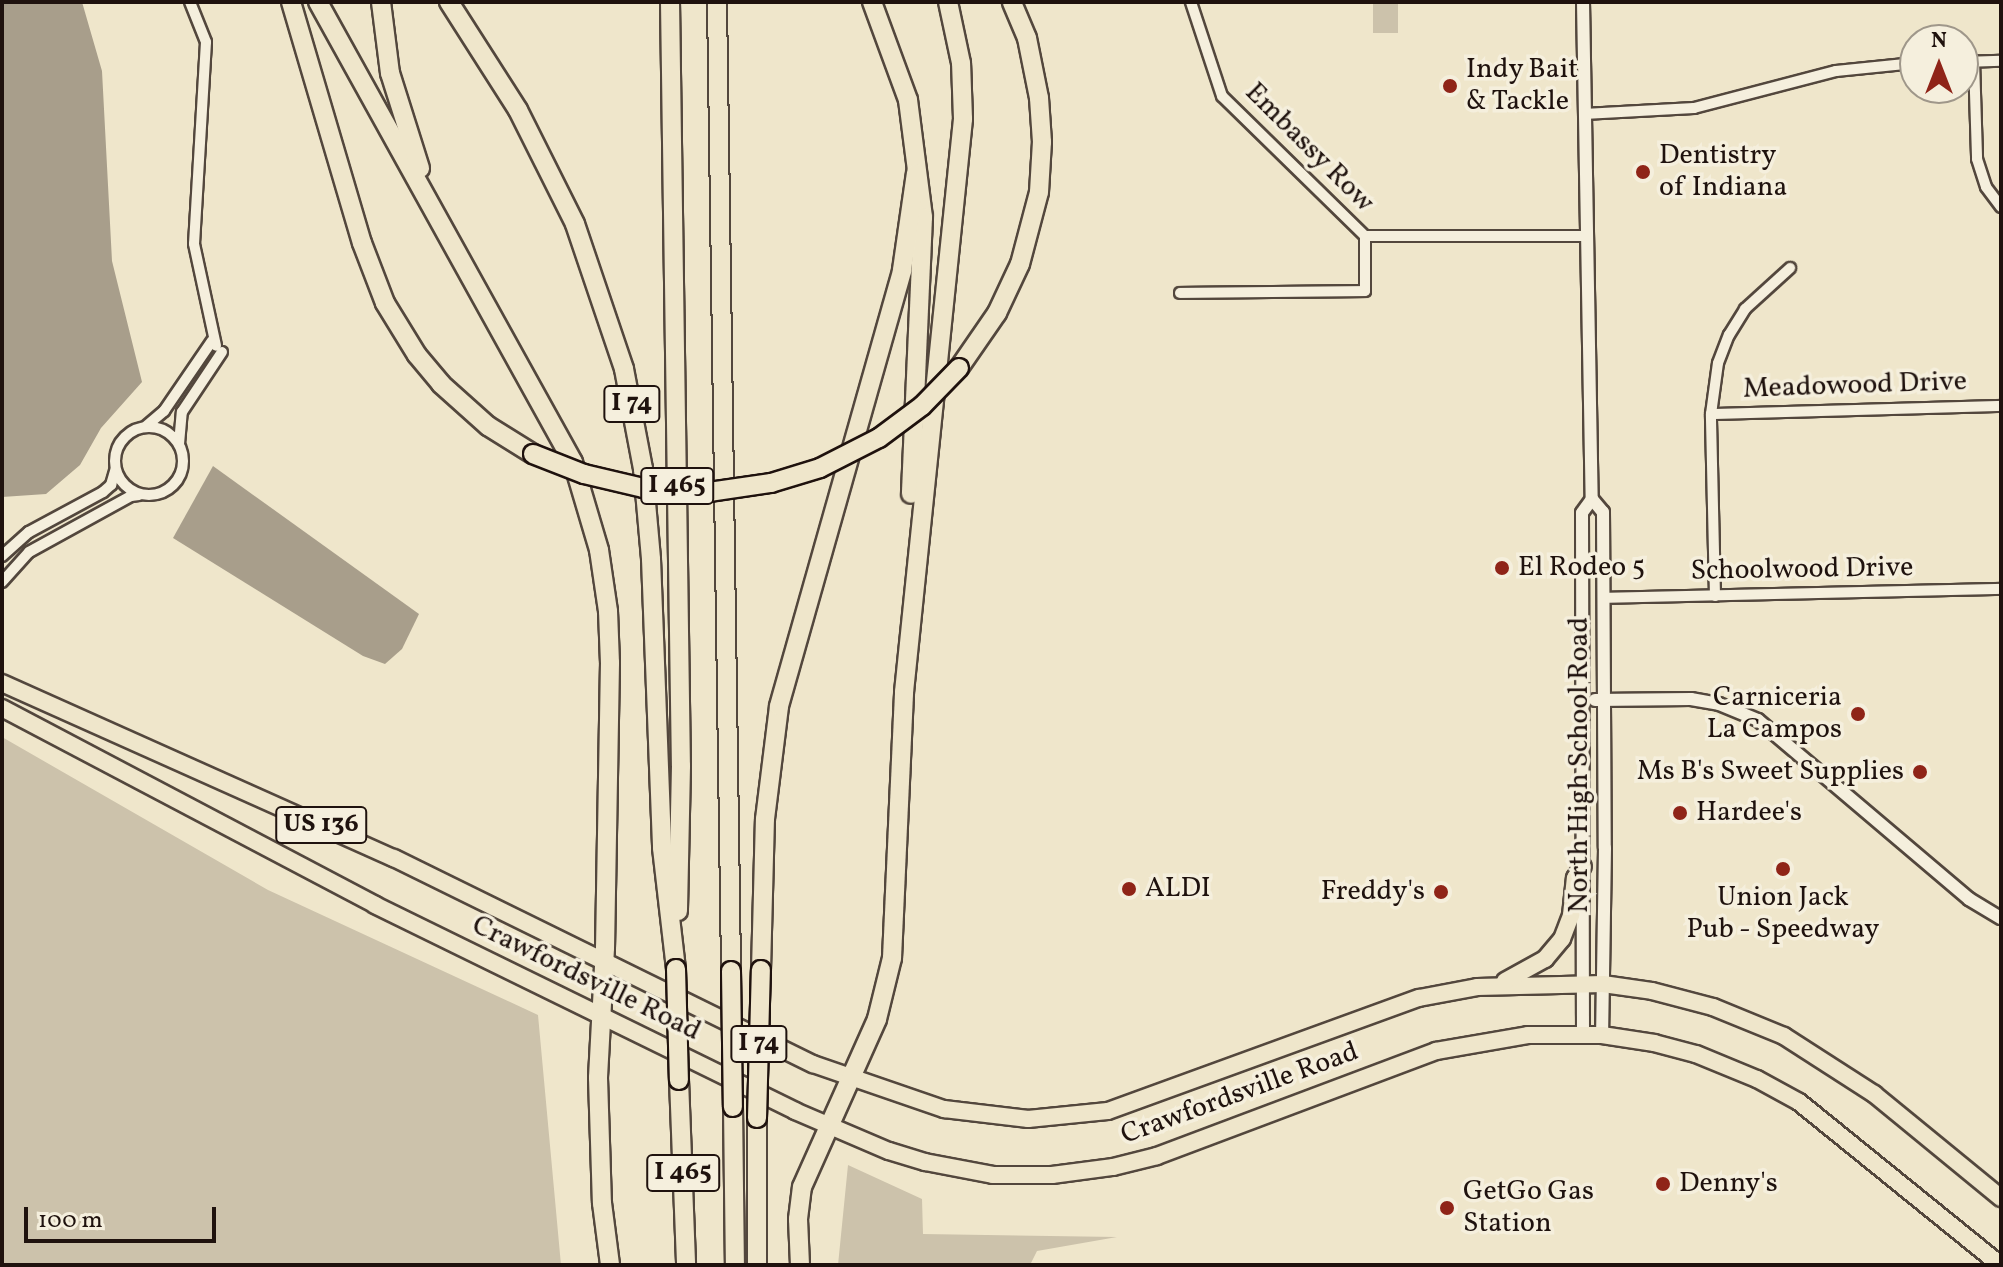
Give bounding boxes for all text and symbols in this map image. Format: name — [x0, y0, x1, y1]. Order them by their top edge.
north arrow — [1899, 24, 1979, 104]
text: N — [1931, 26, 1947, 57]
place label: Indy Bait & Tackle — [1466, 53, 1579, 119]
street label: Embassy Row — [1237, 76, 1381, 220]
marker: Indy Bait & Tackle — [1441, 77, 1459, 95]
place label: Dentistry of Indiana — [1659, 139, 1785, 205]
marker: Dentistry of Indiana — [1634, 163, 1652, 181]
street label: Meadowood Drive — [1742, 365, 1968, 407]
road number: I 74 — [602, 382, 662, 426]
road number: I 465 — [639, 464, 715, 508]
place label: El Rodeo 5 — [1518, 551, 1645, 585]
street label: Schoolwood Drive — [1690, 551, 1914, 589]
marker: El Rodeo 5 — [1493, 559, 1511, 577]
street label: North High School Road — [1563, 617, 1597, 913]
place label: Carniceria La Campos — [1707, 681, 1842, 747]
marker: Carniceria La Campos — [1849, 705, 1867, 723]
place label: Ms B's Sweet Supplies — [1637, 755, 1904, 789]
marker: Ms B's Sweet Supplies — [1911, 763, 1929, 781]
place label: Hardee's — [1696, 796, 1802, 830]
road number: US 136 — [275, 803, 367, 847]
marker: Hardee's — [1671, 804, 1689, 822]
marker: Union Jack Pub - Speedway — [1774, 860, 1792, 878]
place label: ALDI — [1145, 872, 1211, 906]
place label: Freddy's — [1321, 875, 1425, 909]
marker: ALDI — [1120, 880, 1138, 898]
place label: Union Jack Pub - Speedway — [1686, 881, 1880, 947]
marker: Freddy's — [1432, 883, 1450, 901]
street label: Crawfordsville Road — [466, 909, 706, 1049]
road number: I 74 — [729, 1022, 789, 1066]
street label: Crawfordsville Road — [1117, 1035, 1363, 1153]
road number: I 465 — [645, 1151, 721, 1195]
place label: Denny's — [1679, 1167, 1778, 1201]
place label: GetGo Gas Station — [1463, 1175, 1594, 1241]
marker: Denny's — [1654, 1175, 1672, 1193]
scale bar — [28, 1191, 220, 1241]
marker: GetGo Gas Station — [1438, 1199, 1456, 1217]
text: 100 m — [38, 1204, 103, 1238]

